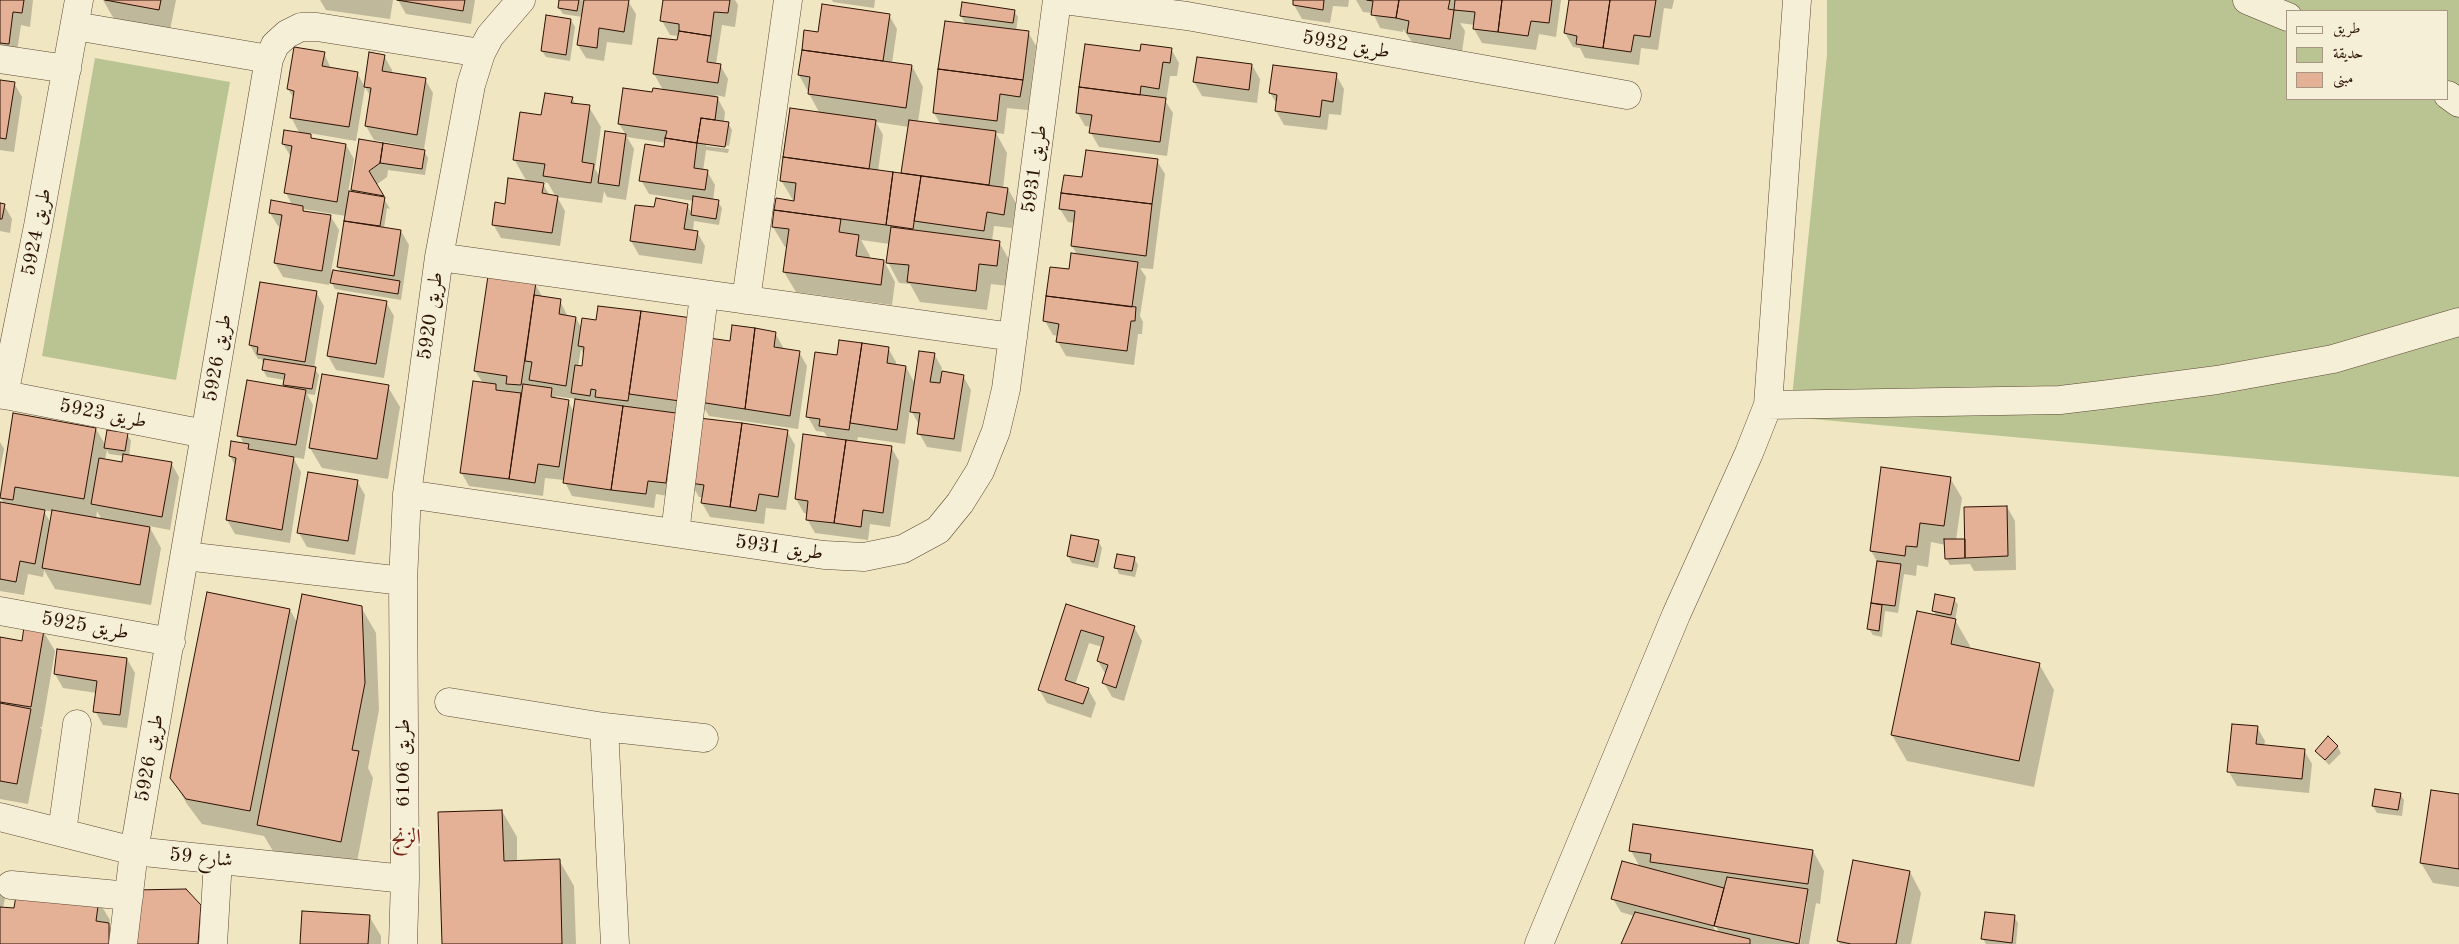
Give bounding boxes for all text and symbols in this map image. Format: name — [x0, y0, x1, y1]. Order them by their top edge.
legend — [2286, 10, 2449, 100]
text: طريق — [2333, 22, 2360, 37]
street label: طريق 5932 — [1300, 25, 1392, 65]
text: حديقة — [2333, 47, 2363, 62]
text: مبنى — [2333, 72, 2353, 87]
street label: طريق 5931 — [1017, 123, 1053, 215]
street label: طريق 5924 — [17, 186, 57, 278]
street label: طريق 5920 — [413, 270, 449, 362]
street label: طريق 5926 — [198, 312, 238, 404]
street label: طريق 5923 — [57, 394, 149, 434]
street label: طريق 5931 — [733, 530, 825, 566]
street label: طريق 5925 — [39, 606, 131, 646]
street label: طريق 5926 — [130, 712, 170, 804]
street label: طريق 6106 — [392, 719, 416, 807]
district label: الزنج — [391, 825, 421, 851]
street label: شارع 59 — [168, 843, 234, 873]

